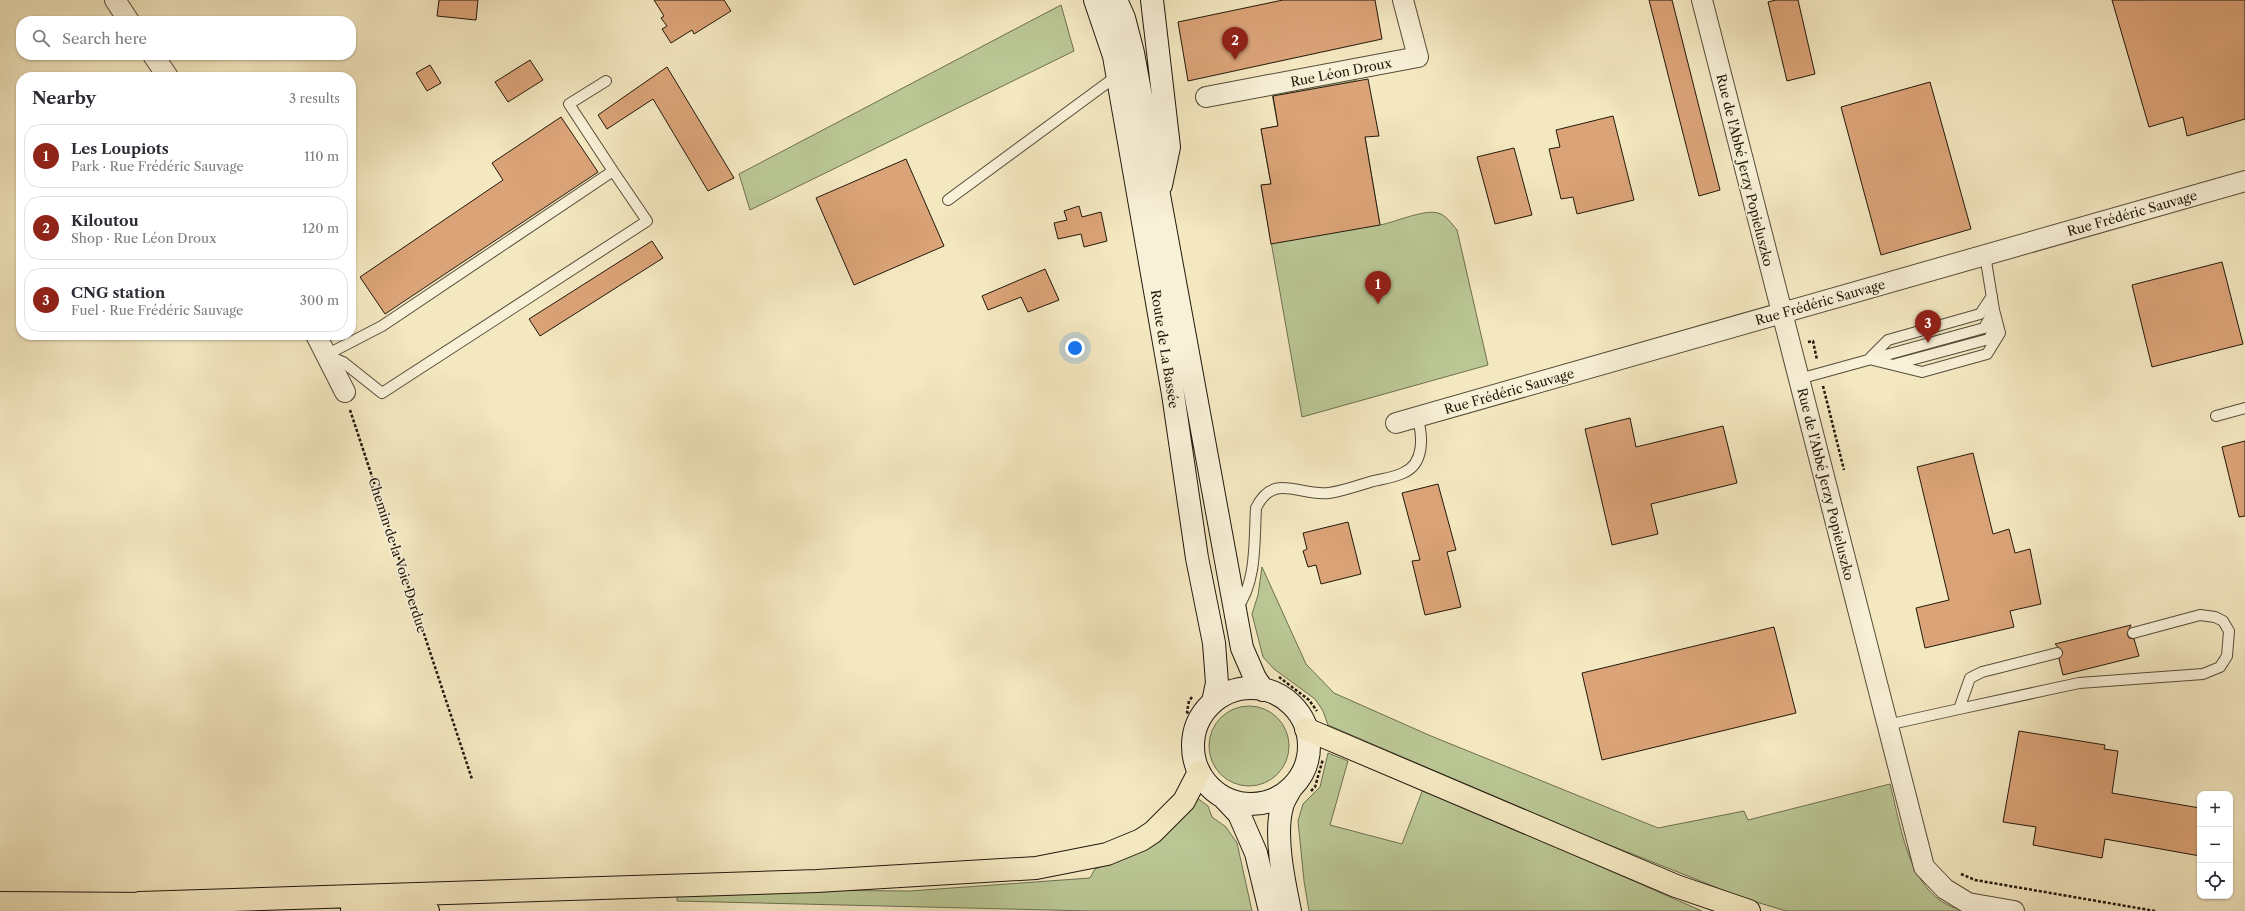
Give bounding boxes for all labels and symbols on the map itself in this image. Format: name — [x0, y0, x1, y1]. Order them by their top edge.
pin: 2 — [1222, 27, 1248, 60]
street label: Rue Léon Droux — [1289, 54, 1394, 90]
street label: Rue de l'Abbé Jerzy Popieluszko — [1713, 72, 1777, 268]
street label: Rue Frédéric Sauvage — [2065, 187, 2199, 239]
pin: 1 — [1365, 271, 1391, 304]
street label: Rue Frédéric Sauvage — [1753, 276, 1887, 328]
street label: Route de La Bassée — [1148, 289, 1182, 409]
pin: 3 — [1915, 310, 1941, 343]
your location — [1065, 338, 1085, 358]
street label: Rue Frédéric Sauvage — [1442, 365, 1576, 417]
street label: Rue de l'Abbé Jerzy Popieluszko — [1794, 386, 1858, 582]
street label: Chemin de la Voie Derdue — [365, 475, 431, 635]

